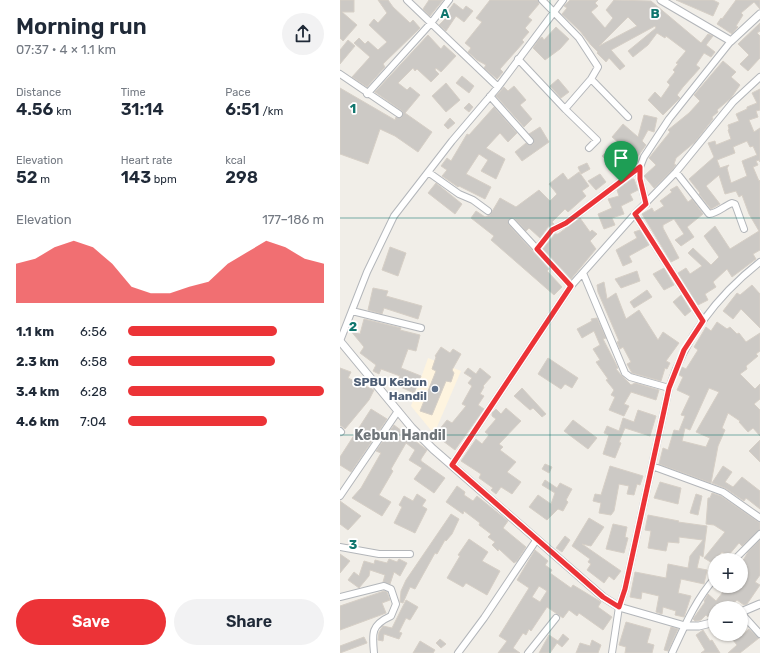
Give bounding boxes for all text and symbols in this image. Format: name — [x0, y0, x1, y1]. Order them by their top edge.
text: A — [440, 6, 450, 21]
text: B — [650, 6, 660, 21]
text: Morning run — [16, 13, 147, 40]
button: share — [282, 13, 324, 55]
text: 07:37 · 4 × 1.1 km — [16, 42, 116, 57]
text: Distance — [16, 86, 61, 99]
text: Time — [121, 86, 146, 99]
text: Pace — [225, 86, 251, 99]
text: 4.56 — [16, 99, 53, 119]
text: 31:14 — [121, 99, 164, 119]
text: 6:51 — [225, 99, 260, 119]
text: 1 — [350, 101, 356, 116]
text: km — [53, 105, 72, 118]
text: /km — [260, 105, 283, 118]
pin — [604, 141, 638, 182]
icon: arrive — [610, 147, 632, 169]
text: Elevation — [16, 154, 63, 167]
text: Heart rate — [121, 154, 173, 167]
text: kcal — [225, 154, 246, 167]
text: 52 — [16, 167, 38, 187]
text: 143 — [121, 167, 151, 187]
text: 298 — [225, 167, 258, 187]
text: m — [38, 173, 50, 186]
text: bpm — [151, 173, 177, 186]
text: Elevation — [16, 212, 72, 227]
text: 177–186 m — [262, 212, 324, 227]
text: 2 — [349, 319, 357, 334]
text: 1.1 km — [16, 324, 54, 339]
text: 6:56 — [80, 324, 107, 339]
text: 2.3 km — [16, 354, 59, 369]
text: 6:58 — [80, 354, 107, 369]
place label: SPBU Kebun Handil — [354, 375, 427, 403]
text: 3.4 km — [16, 384, 59, 399]
text: 6:28 — [80, 384, 107, 399]
marker: SPBU Kebun Handil — [430, 384, 440, 394]
text: 4.6 km — [16, 414, 59, 429]
text: 7:04 — [80, 414, 106, 429]
district label: Kebun Handil — [354, 427, 446, 444]
text: 3 — [349, 537, 358, 552]
map controls — [708, 553, 748, 641]
button: + — [708, 553, 748, 593]
button: Save — [16, 599, 166, 645]
button: Share — [174, 599, 324, 645]
button: − — [708, 601, 748, 641]

